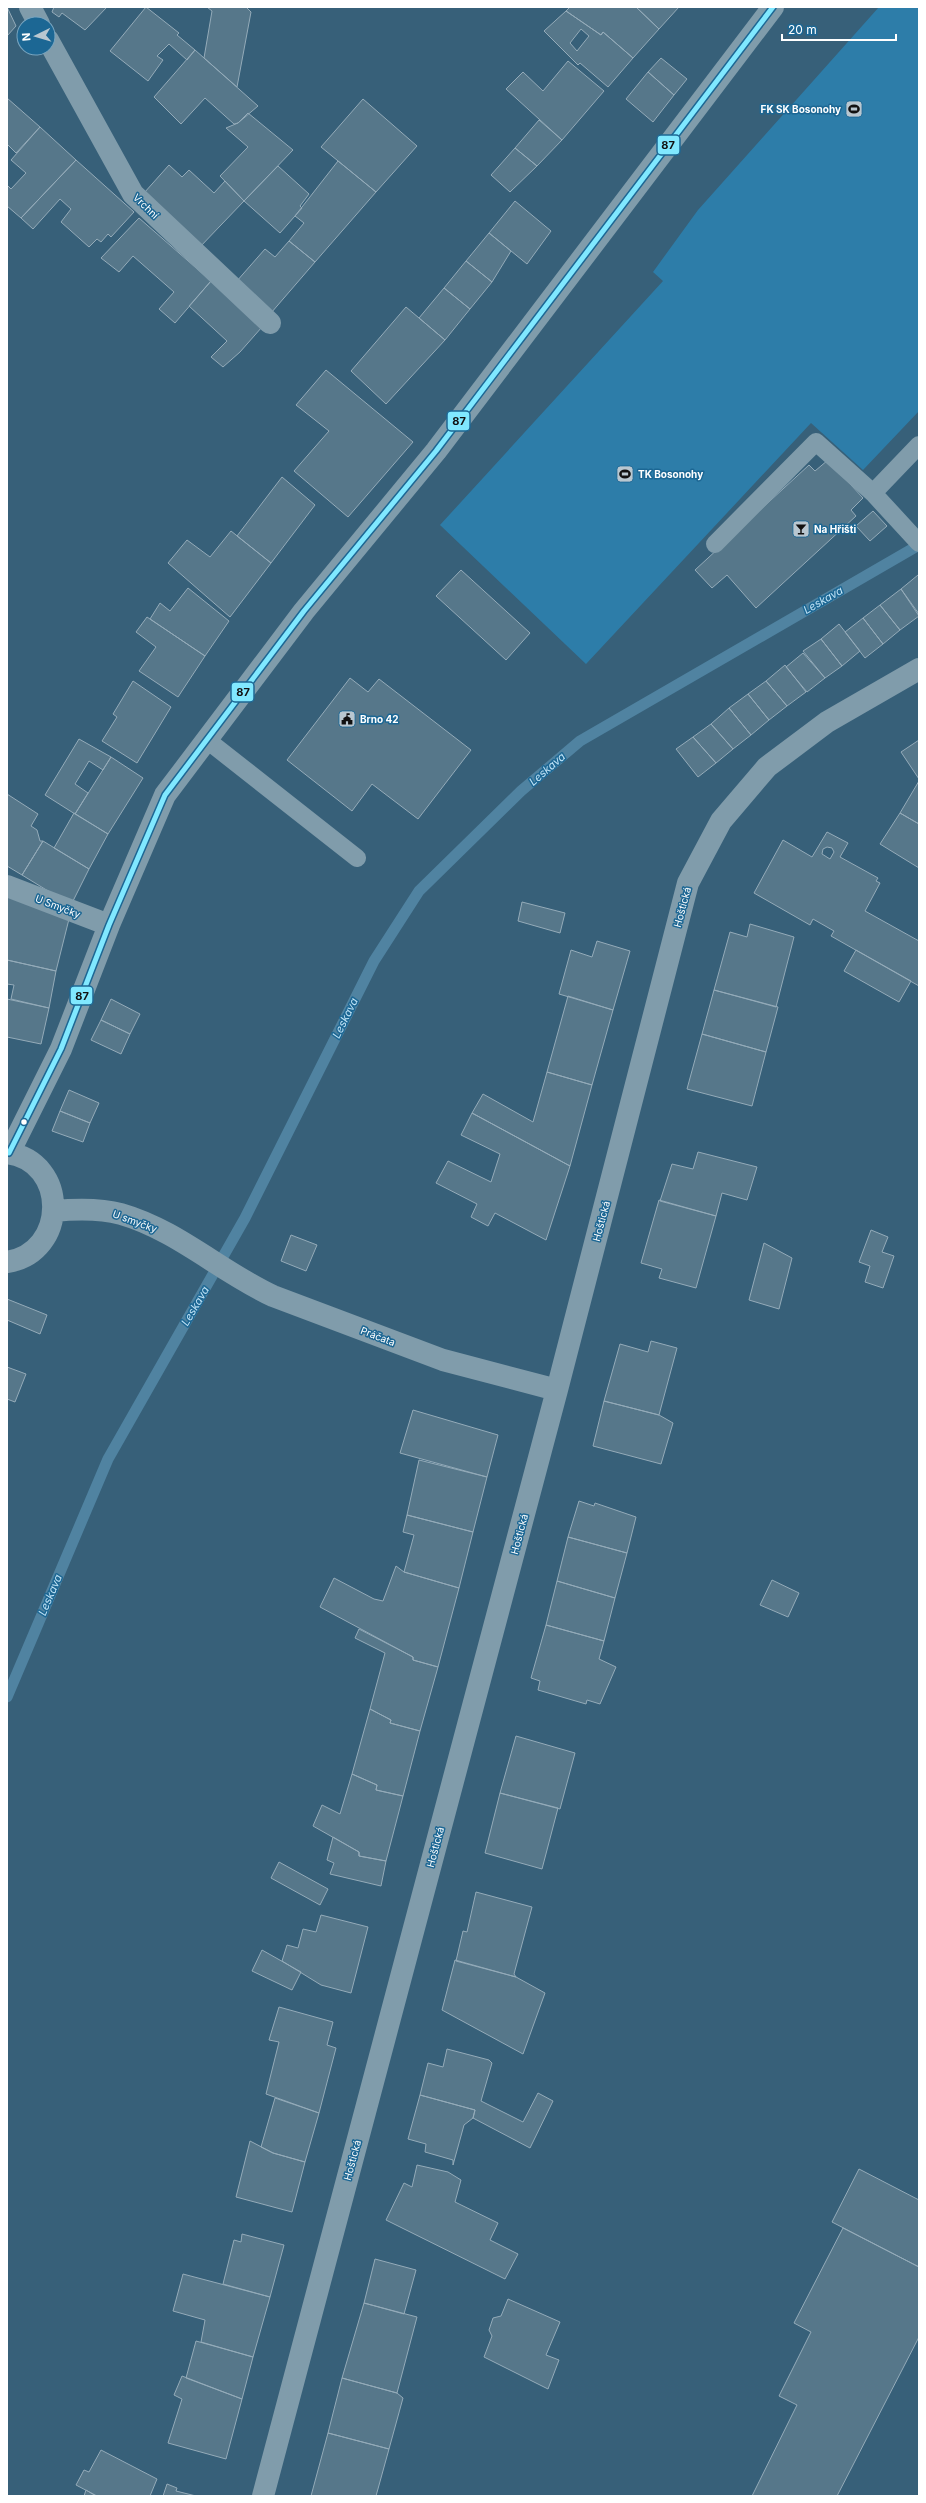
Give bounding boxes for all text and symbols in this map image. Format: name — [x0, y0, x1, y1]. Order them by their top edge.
north arrow — [16, 16, 56, 56]
scale bar — [782, 16, 896, 42]
text: 20 m — [788, 22, 817, 37]
text: N — [19, 32, 33, 42]
sports icon: FK SK Bosonohy — [844, 99, 864, 119]
place label: FK SK Bosonohy — [761, 103, 841, 116]
line badge: 87 — [657, 135, 680, 155]
text: 87 — [661, 138, 675, 152]
street label: Vrchní — [131, 191, 162, 221]
line badge: 87 — [447, 411, 470, 431]
text: 87 — [452, 414, 466, 428]
sports icon: TK Bosonohy — [615, 464, 635, 484]
place label: TK Bosonohy — [638, 468, 703, 481]
bar icon: Na Hřišti — [791, 519, 811, 539]
place label: Na Hřišti — [814, 523, 856, 535]
water label: Leskava — [801, 583, 846, 617]
line badge: 87 — [231, 682, 254, 702]
text: 87 — [236, 685, 250, 699]
public building icon: Brno 42 — [337, 709, 357, 729]
place label: Brno 42 — [360, 713, 399, 725]
water label: Leskava — [526, 749, 568, 789]
street label: Hoštická — [671, 886, 693, 928]
street label: U Smyčky — [34, 892, 83, 920]
line badge: 87 — [70, 986, 93, 1005]
text: 87 — [75, 989, 89, 1003]
water label: Leskava — [329, 995, 361, 1041]
unlabelled marker — [19, 1117, 29, 1127]
street label: Hoštická — [590, 1200, 612, 1242]
street label: U smyčky — [111, 1207, 159, 1235]
water label: Leskava — [178, 1283, 212, 1328]
street label: Práčata — [359, 1324, 397, 1348]
street label: Hoštická — [508, 1513, 530, 1555]
water label: Leskava — [35, 1572, 65, 1618]
street label: Hoštická — [424, 1826, 446, 1868]
street label: Hoštická — [341, 2139, 363, 2181]

